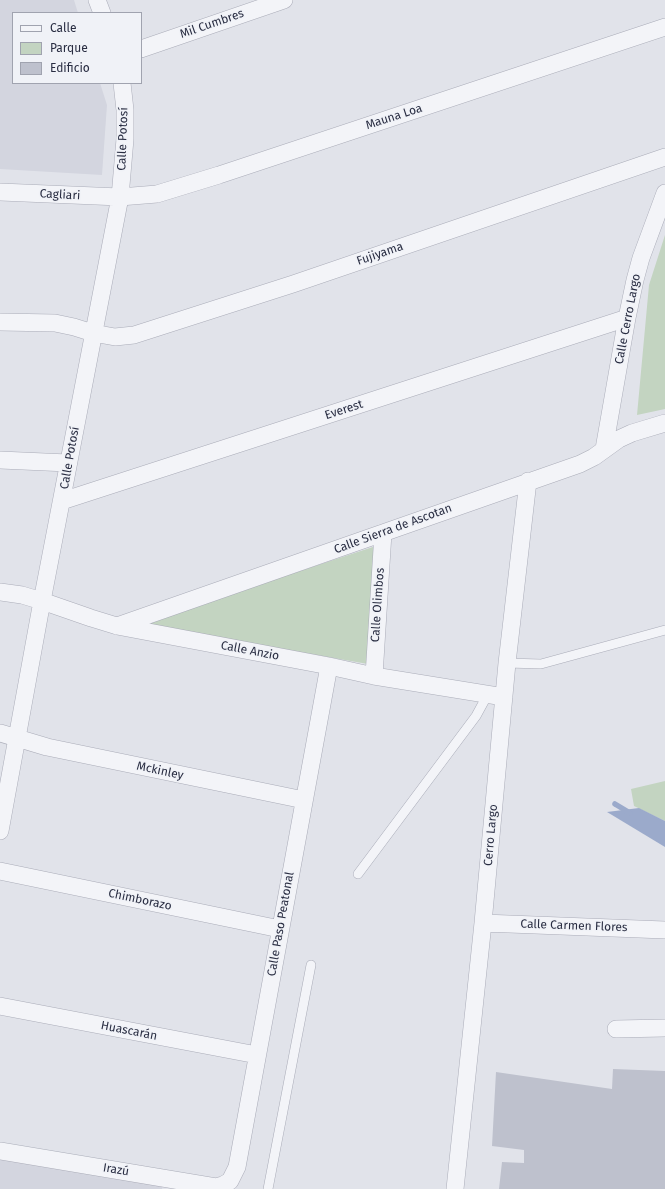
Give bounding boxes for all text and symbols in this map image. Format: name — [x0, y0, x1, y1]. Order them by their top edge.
street label: Mil Cumbres — [178, 6, 246, 42]
legend — [12, 12, 142, 84]
text: Calle — [50, 21, 77, 35]
text: Parque — [50, 41, 88, 55]
text: Edificio — [50, 61, 90, 75]
street label: Mauna Loa — [364, 101, 424, 133]
street label: Calle Potosí — [115, 107, 131, 171]
street label: Cagliari — [39, 187, 81, 203]
street label: Fujiyama — [355, 239, 405, 269]
street label: Calle Cerro Largo — [612, 273, 644, 365]
street label: Everest — [323, 397, 365, 423]
street label: Calle Potosí — [57, 425, 83, 491]
street label: Calle Sierra de Ascotan — [332, 501, 454, 557]
street label: Calle Olimbos — [368, 567, 388, 643]
street label: Calle Anzio — [220, 638, 280, 664]
street label: Mckinley — [135, 759, 185, 783]
street label: Cerro Largo — [481, 803, 501, 867]
street label: Calle Paso Peatonal — [265, 871, 297, 977]
street label: Chimborazo — [107, 886, 173, 914]
street label: Calle Carmen Flores — [520, 917, 628, 935]
street label: Huascarán — [100, 1018, 158, 1044]
street label: Irazú — [102, 1161, 130, 1179]

